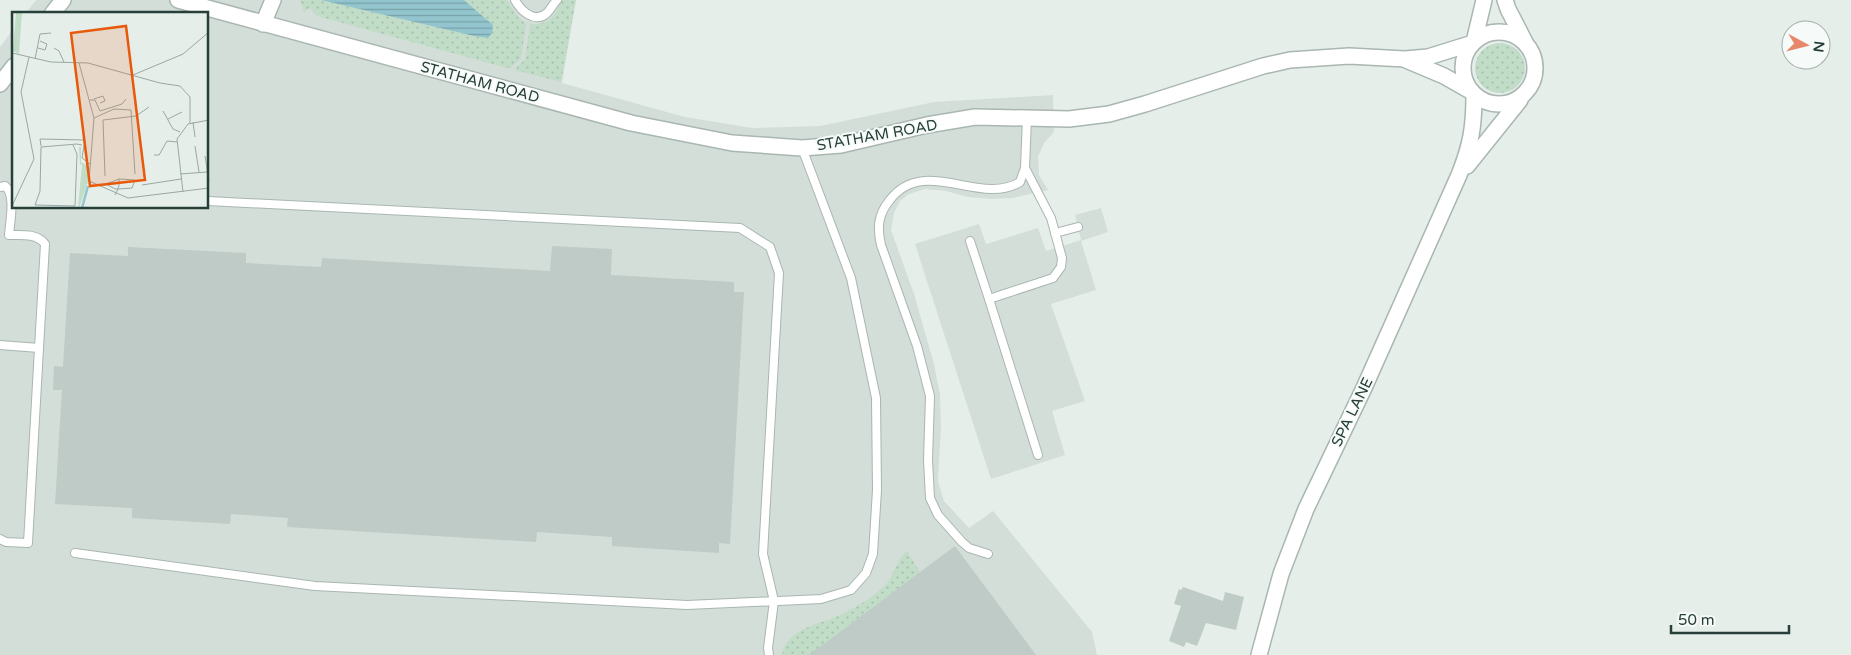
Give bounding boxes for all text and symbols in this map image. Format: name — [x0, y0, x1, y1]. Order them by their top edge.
inset map — [12, 12, 209, 209]
north arrow — [1781, 20, 1831, 70]
text: N — [1809, 40, 1828, 53]
street label: STATHAM ROAD — [419, 57, 541, 107]
street label: STATHAM ROAD — [815, 116, 939, 154]
street label: SPA LANE — [1327, 374, 1377, 450]
scale bar — [1671, 602, 1788, 634]
text: 50 m — [1678, 611, 1715, 629]

